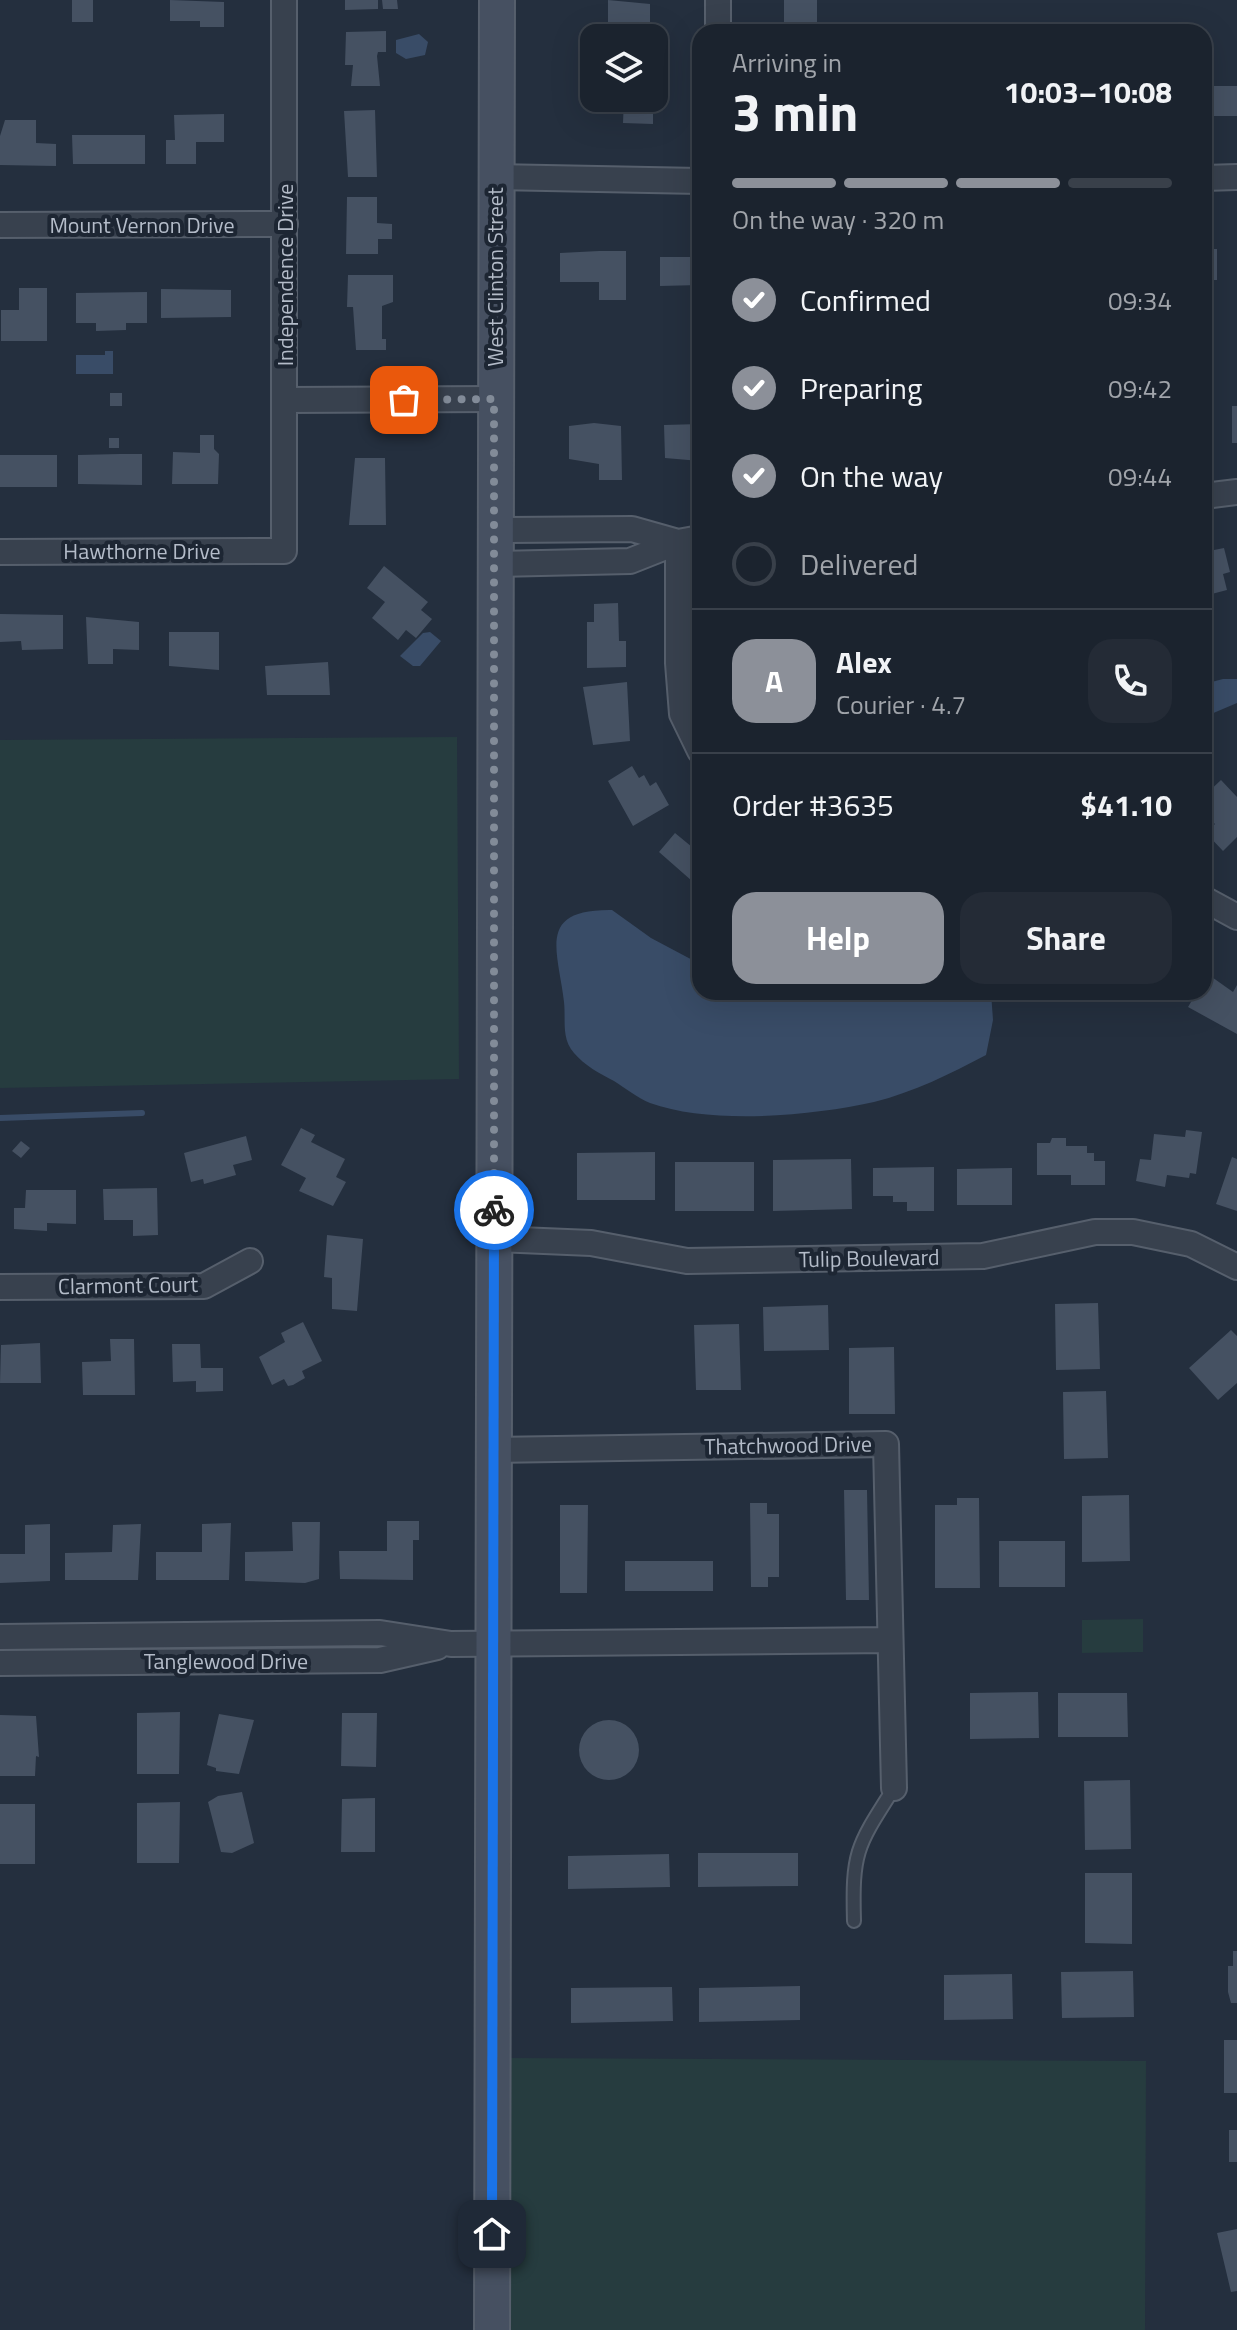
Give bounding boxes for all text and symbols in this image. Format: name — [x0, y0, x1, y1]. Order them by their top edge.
map controls — [580, 24, 668, 112]
button: layers — [580, 24, 668, 112]
text: Arriving in — [732, 43, 842, 82]
text: 10:03–10:08 — [1004, 69, 1172, 115]
text: 3 min — [732, 72, 858, 151]
street label: Independence Drive — [268, 184, 302, 366]
street label: West Clinton Street — [478, 187, 512, 367]
text: On the way · 320 m — [732, 200, 944, 239]
street label: Mount Vernon Drive — [50, 208, 235, 242]
text: Confirmed — [800, 277, 931, 323]
icon: check — [732, 278, 776, 322]
text: 09:34 — [1108, 281, 1172, 320]
text: Preparing — [800, 365, 922, 411]
pin — [370, 366, 438, 434]
icon: check — [732, 366, 776, 410]
text: 09:42 — [1108, 369, 1172, 408]
icon: bag — [382, 378, 426, 422]
text: On the way — [800, 453, 943, 499]
icon: check — [732, 454, 776, 498]
text: 09:44 — [1108, 457, 1172, 496]
street label: Hawthorne Drive — [63, 534, 221, 568]
text: Delivered — [800, 541, 918, 587]
text: Alex — [836, 639, 892, 685]
button: phone — [1088, 639, 1172, 723]
text: A — [765, 658, 783, 704]
text: Courier · 4.7 — [836, 685, 966, 724]
text: Order #3635 — [732, 782, 894, 828]
text: $41.10 — [1080, 782, 1172, 828]
button: Help — [732, 892, 944, 984]
button: Share — [960, 892, 1172, 984]
courier — [454, 1170, 534, 1250]
icon: bike — [472, 1188, 516, 1232]
street label: Tulip Boulevard — [798, 1240, 940, 1276]
street label: Clarmont Court — [58, 1267, 199, 1303]
street label: Thatchwood Drive — [704, 1427, 872, 1463]
street label: Tanglewood Drive — [144, 1644, 308, 1678]
pin — [458, 2200, 526, 2268]
icon: home — [470, 2212, 514, 2256]

